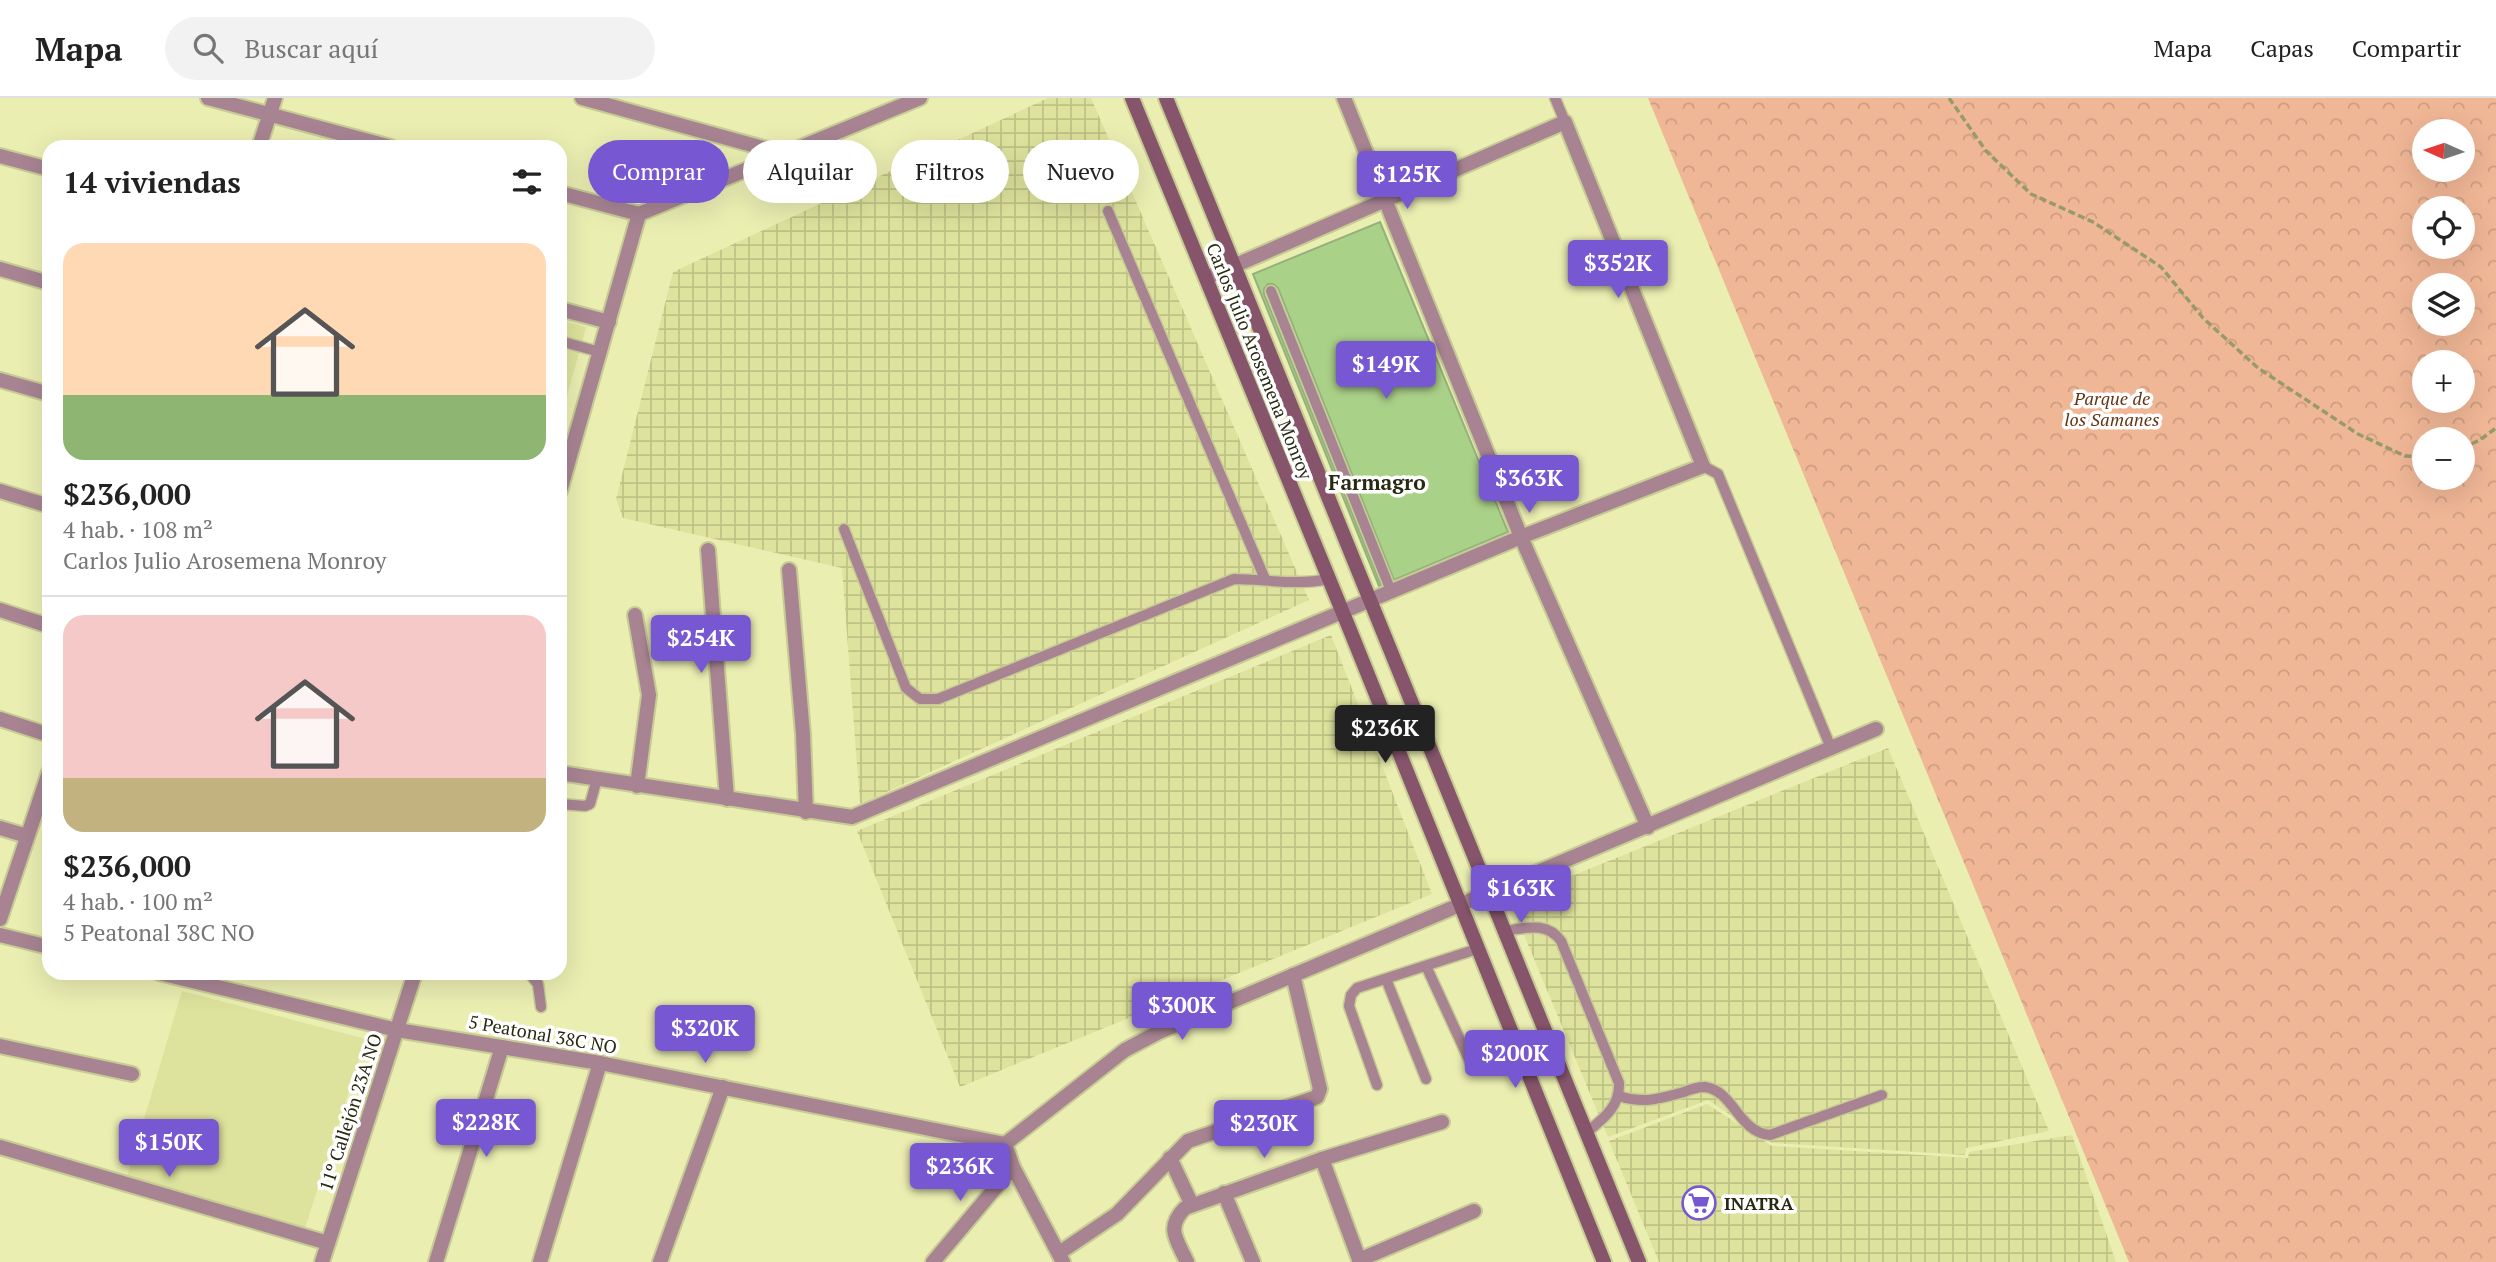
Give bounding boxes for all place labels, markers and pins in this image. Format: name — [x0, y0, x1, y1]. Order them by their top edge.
pin: $125K — [1358, 152, 1456, 211]
pin: $352K — [1569, 240, 1667, 300]
pin: $149K — [1337, 342, 1435, 401]
pin: $363K — [1480, 456, 1578, 515]
pin: $254K — [652, 616, 750, 675]
pin: $236K — [1336, 706, 1434, 765]
pin: $163K — [1472, 866, 1570, 925]
pin: $300K — [1133, 982, 1231, 1042]
pin: $320K — [656, 1006, 754, 1065]
pin: $200K — [1466, 1030, 1564, 1090]
pin: $228K — [437, 1100, 535, 1159]
pin: $230K — [1215, 1100, 1313, 1160]
pin: $150K — [120, 1119, 218, 1179]
pin: $236K — [911, 1144, 1009, 1203]
supermarket icon: INATRA — [1680, 1184, 1718, 1222]
place label: INATRA — [1724, 1191, 1794, 1215]

